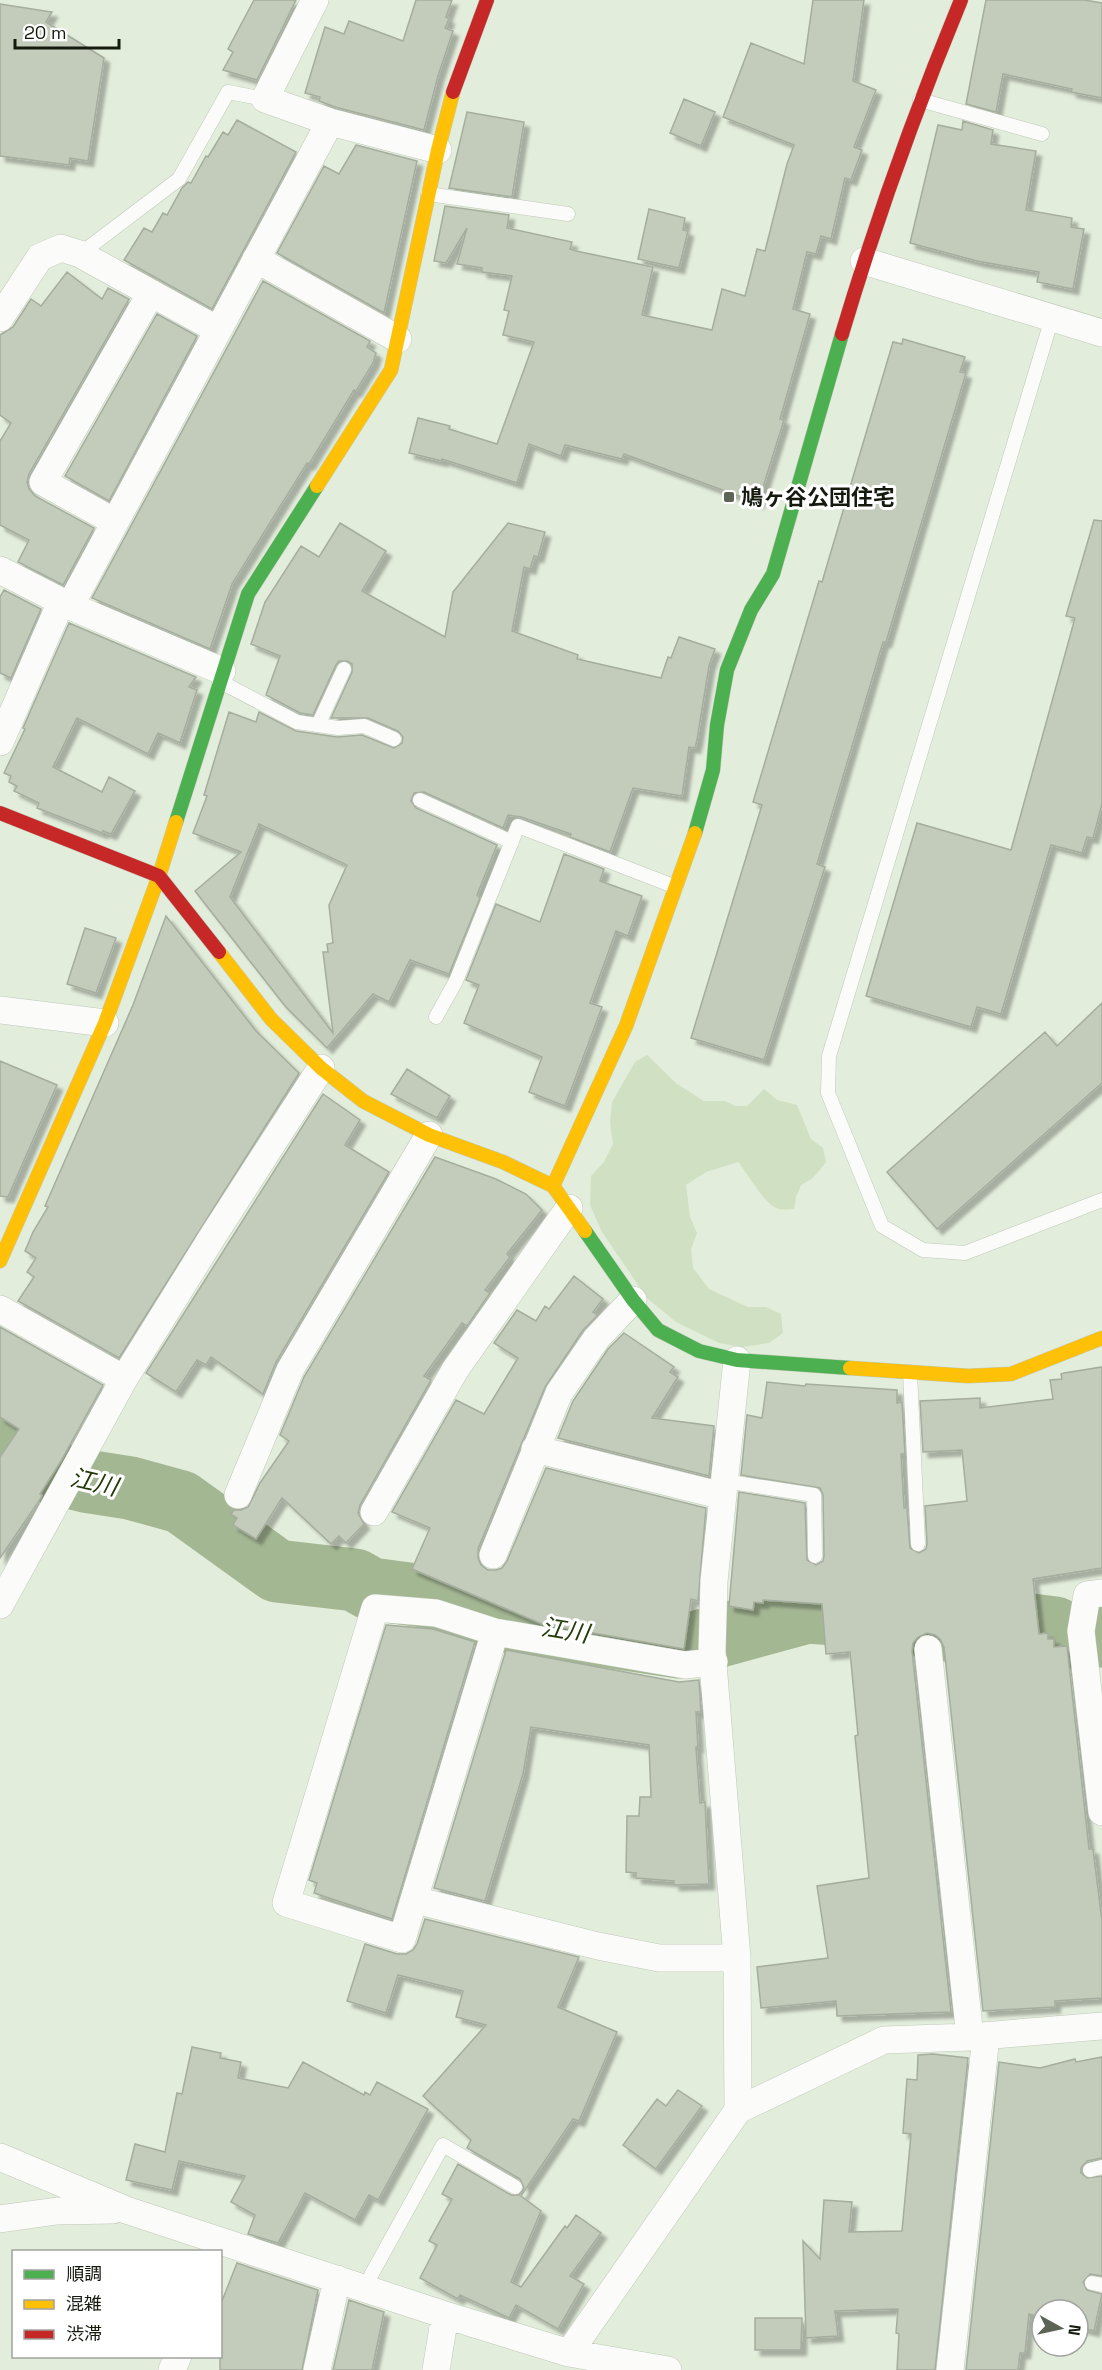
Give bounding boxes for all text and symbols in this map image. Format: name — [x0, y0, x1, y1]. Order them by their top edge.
scale bar — [15, 12, 118, 50]
text: 20 m — [24, 21, 67, 44]
place label: 鳩ヶ谷公団住宅 — [741, 483, 895, 511]
marker: 鳩ヶ谷公団住宅 — [722, 490, 736, 504]
water label: 江川 — [67, 1461, 124, 1503]
water label: 江川 — [539, 1611, 594, 1650]
legend — [12, 2250, 222, 2358]
text: 順調 — [66, 2262, 102, 2285]
text: 混雑 — [66, 2292, 102, 2315]
north arrow — [1030, 2298, 1090, 2358]
text: 渋滞 — [66, 2322, 102, 2345]
text: N — [1063, 2323, 1086, 2337]

